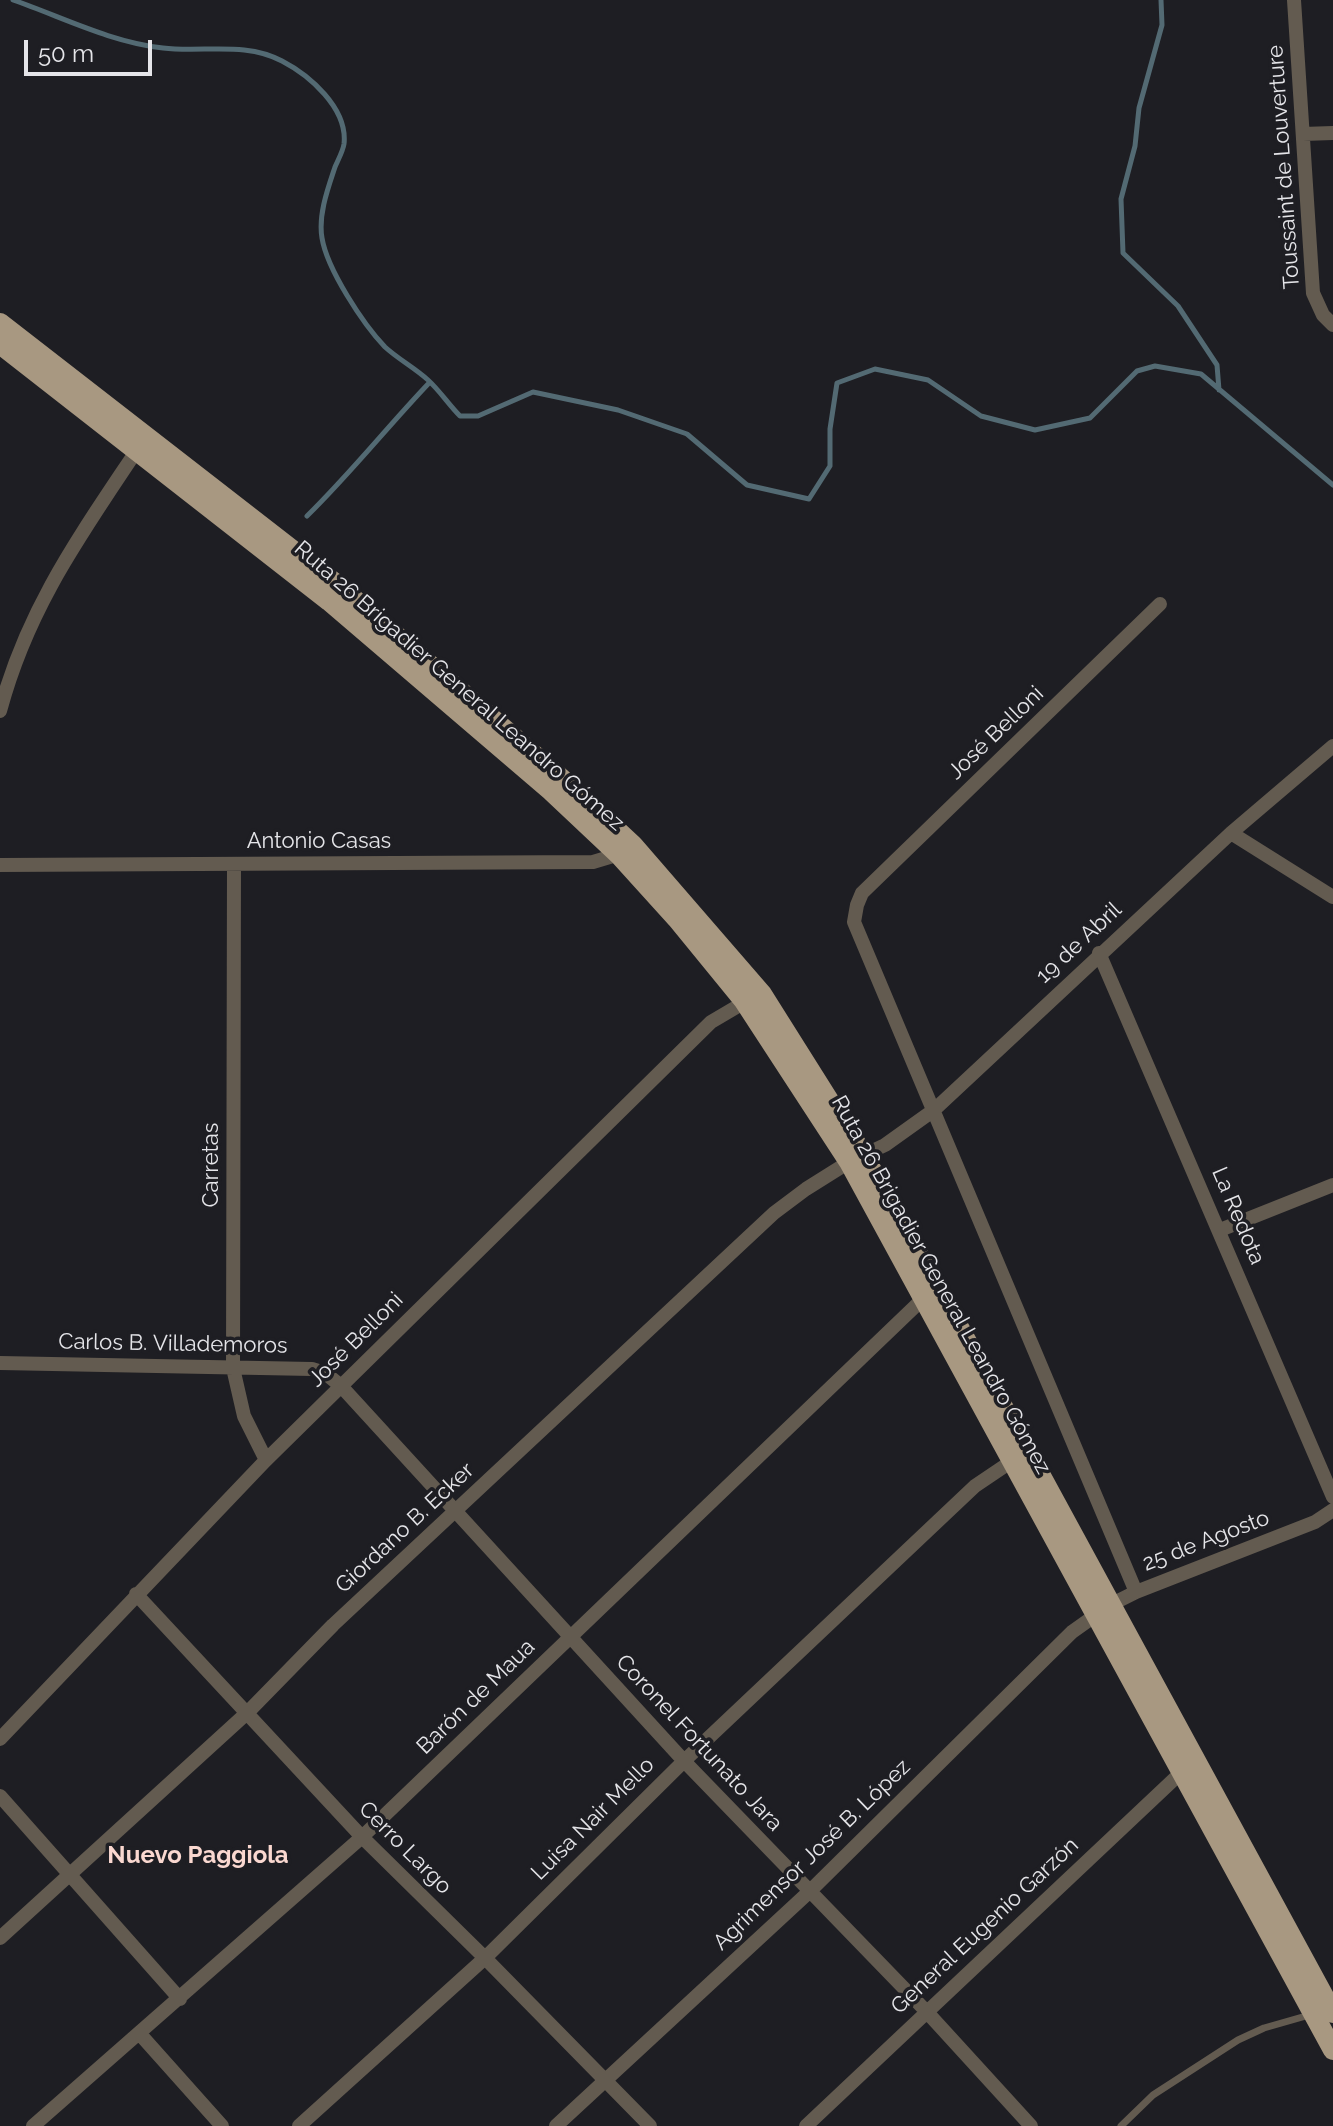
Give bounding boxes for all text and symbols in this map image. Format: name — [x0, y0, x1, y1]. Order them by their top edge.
scale bar — [28, 24, 156, 74]
text: 50 m — [38, 39, 94, 68]
street label: Toussaint de Louverture — [1262, 44, 1306, 290]
street label: Ruta 26 Brigadier General Leandro Gómez — [289, 536, 629, 836]
street label: José Belloni — [943, 681, 1049, 785]
street label: Antonio Casas — [247, 828, 391, 854]
street label: 19 de Abril — [1031, 897, 1127, 989]
street label: Ruta 26 Brigadier General Leandro Gómez — [826, 1091, 1056, 1479]
street label: Carretas — [198, 1123, 224, 1207]
street label: La Redota — [1206, 1163, 1270, 1269]
street label: José Belloni — [303, 1287, 409, 1393]
street label: Carlos B. Villademoros — [58, 1329, 288, 1359]
street label: Giordano B. Ecker — [330, 1457, 480, 1599]
street label: 25 de Agosto — [1139, 1505, 1273, 1577]
street label: Barón de Maua — [411, 1634, 541, 1760]
street label: Coronel Fortunato Jara — [610, 1649, 788, 1837]
street label: Luisa Nair Mello — [526, 1752, 660, 1886]
street label: Agrimensor José B. López — [708, 1754, 916, 1956]
street label: Cerro Largo — [353, 1796, 457, 1900]
street label: General Eugenio Garzón — [886, 1832, 1084, 2020]
district label: Nuevo Paggiola — [107, 1842, 289, 1870]

